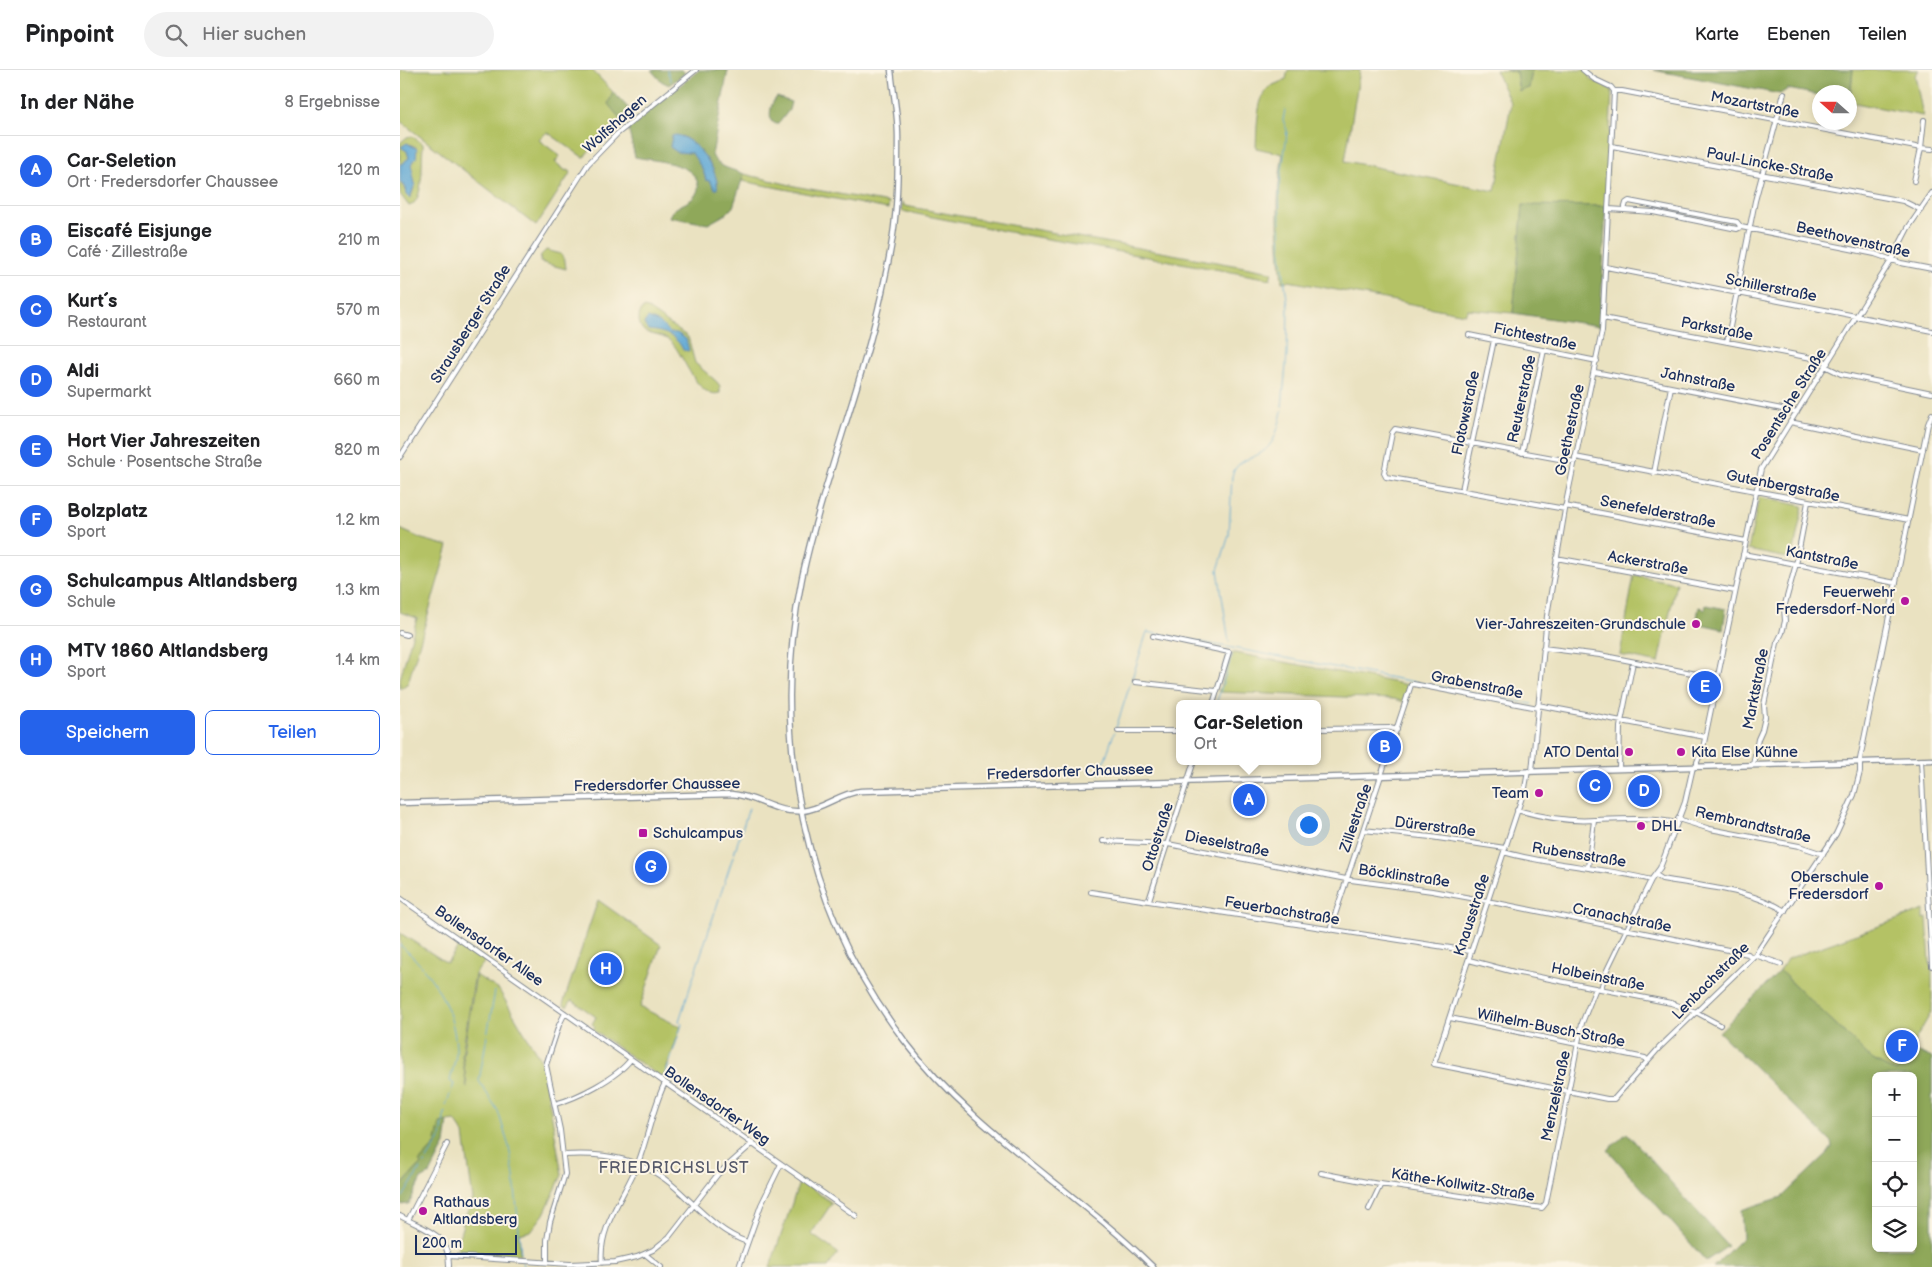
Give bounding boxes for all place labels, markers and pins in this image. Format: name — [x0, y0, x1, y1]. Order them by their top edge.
place label: Feuerwehr Fredersdorf-Nord — [1776, 583, 1896, 619]
marker: Feuerwehr Fredersdorf-Nord — [1899, 595, 1911, 607]
place label: Vier-Jahreszeiten-Grundschule — [1476, 615, 1686, 634]
marker: Vier-Jahreszeiten-Grundschule — [1690, 618, 1702, 630]
pin: E — [1689, 668, 1721, 706]
pin: B — [1369, 728, 1401, 766]
place label: ATO Dental — [1544, 743, 1619, 762]
place label: Kita Else Kühne — [1691, 743, 1798, 762]
marker: ATO Dental — [1623, 746, 1635, 758]
marker: Kita Else Kühne — [1675, 746, 1687, 758]
pin: C — [1579, 767, 1611, 805]
pin: D — [1628, 772, 1660, 810]
pin: A — [1233, 781, 1265, 819]
place label: Team — [1492, 784, 1529, 803]
marker: Team — [1533, 787, 1545, 799]
place label: DHL — [1651, 817, 1682, 836]
marker: DHL — [1635, 820, 1647, 832]
place label: Schulcampus — [653, 824, 744, 843]
marker: Schulcampus — [637, 827, 649, 839]
pin: G — [635, 848, 667, 886]
place label: Oberschule Fredersdorf — [1789, 868, 1869, 904]
marker: Oberschule Fredersdorf — [1873, 880, 1885, 892]
pin: H — [590, 950, 622, 988]
pin: F — [1886, 1027, 1918, 1065]
place label: Rathaus Altlandsberg — [433, 1193, 517, 1229]
marker: Rathaus Altlandsberg — [417, 1205, 429, 1217]

